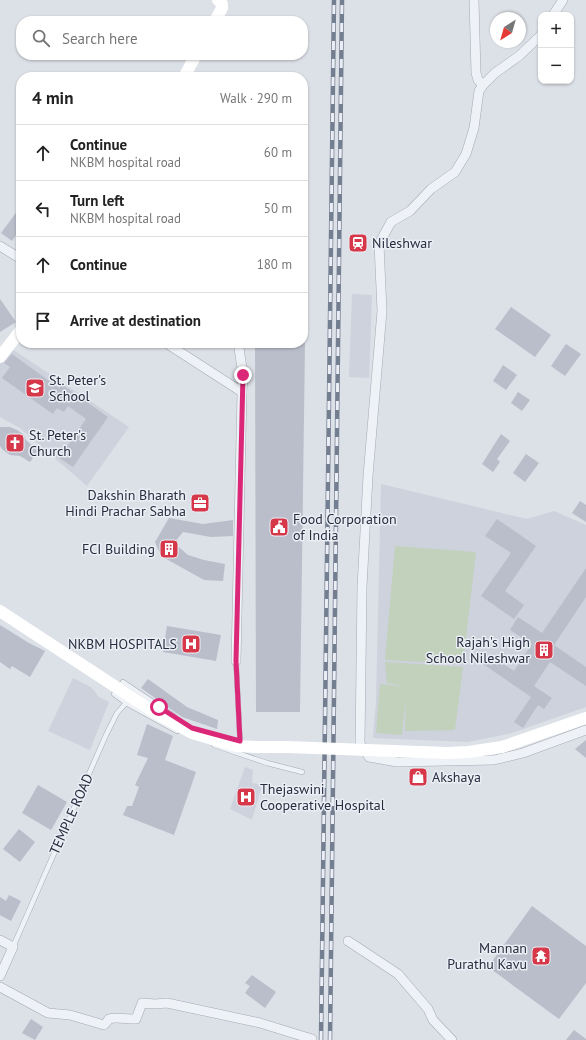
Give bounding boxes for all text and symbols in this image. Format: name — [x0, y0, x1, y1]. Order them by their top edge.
north arrow — [490, 12, 526, 48]
map controls — [538, 12, 574, 84]
button: + — [538, 12, 574, 48]
search box — [16, 16, 308, 60]
icon: search — [30, 27, 52, 49]
text: Search here — [62, 29, 138, 48]
button: − — [538, 48, 574, 84]
text: 4 min — [32, 87, 73, 109]
text: Walk · 290 m — [220, 90, 292, 107]
text: Continue — [70, 135, 127, 154]
icon: ahead — [32, 142, 54, 164]
text: 60 m — [264, 144, 292, 161]
text: NKBM hospital road — [70, 154, 181, 171]
text: Turn left — [70, 191, 124, 210]
icon: left — [32, 198, 54, 220]
text: 50 m — [264, 200, 292, 217]
text: NKBM hospital road — [70, 210, 181, 227]
station icon: Nileshwar — [347, 232, 369, 254]
place label: Nileshwar — [372, 234, 432, 252]
icon: ahead — [32, 254, 54, 276]
text: Continue — [70, 255, 127, 274]
text: 180 m — [257, 256, 292, 273]
icon: arrive — [32, 310, 54, 332]
text: Arrive at destination — [70, 311, 201, 330]
route end — [234, 366, 252, 384]
place label: St. Peter's School — [49, 371, 106, 405]
school or university icon: St. Peter's School — [24, 377, 46, 399]
place label: St. Peter's Church — [29, 426, 86, 460]
church icon: St. Peter's Church — [4, 432, 26, 454]
place label: Dakshin Bharath Hindi Prachar Sabha — [65, 486, 186, 520]
office icon: Dakshin Bharath Hindi Prachar Sabha — [189, 492, 211, 514]
place label: Food Corporation of India — [293, 510, 397, 544]
public building icon: Food Corporation of India — [268, 516, 290, 538]
building icon: FCI Building — [158, 538, 180, 560]
place label: FCI Building — [82, 540, 155, 558]
hospital icon: NKBM HOSPITALS — [180, 633, 202, 655]
place label: Rajah's High School Nileshwar — [426, 633, 530, 667]
place label: NKBM HOSPITALS — [68, 635, 177, 653]
building icon: Rajah's High School Nileshwar — [533, 639, 555, 661]
route start — [150, 698, 168, 716]
shop icon: Akshaya — [407, 766, 429, 788]
place label: Akshaya — [432, 768, 481, 786]
street label: TEMPLE ROAD — [45, 771, 97, 857]
place label: Thejaswini Cooperative Hospital — [260, 780, 385, 814]
hospital icon: Thejaswini Cooperative Hospital — [235, 786, 257, 808]
place label: Mannan Purathu Kavu — [447, 939, 527, 973]
temple icon: Mannan Purathu Kavu — [530, 945, 552, 967]

